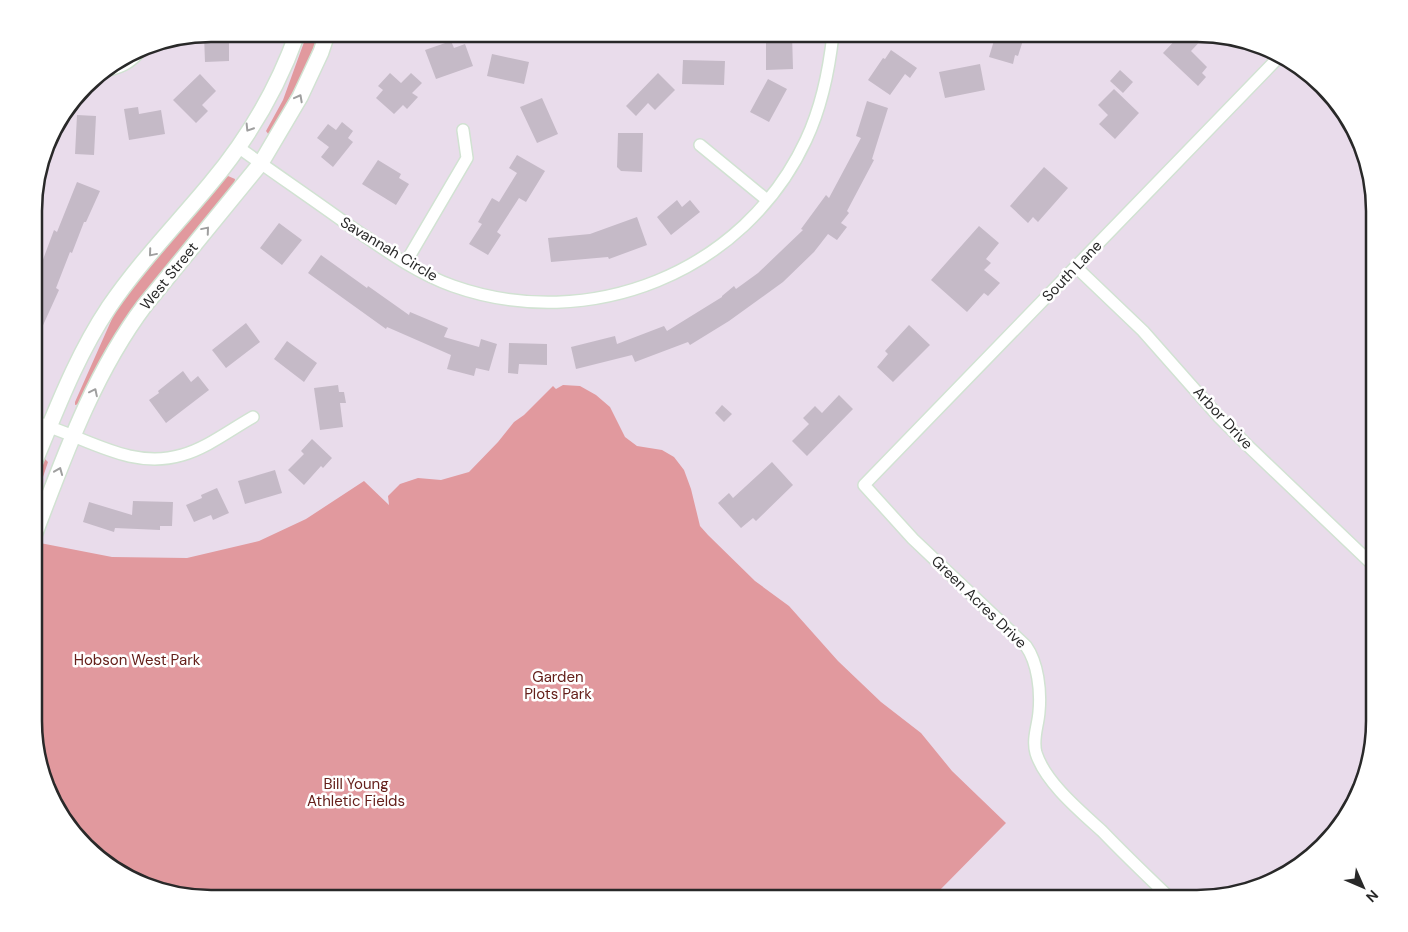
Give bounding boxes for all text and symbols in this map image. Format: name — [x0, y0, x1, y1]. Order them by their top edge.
one-way arrow — [293, 94, 303, 103]
one-way arrow — [246, 123, 255, 132]
street label: Savannah Circle — [337, 212, 441, 286]
one-way arrow — [200, 227, 209, 236]
street label: South Lane — [1038, 236, 1106, 306]
street label: West Street — [135, 238, 203, 314]
one-way arrow — [149, 247, 158, 256]
street label: Arbor Drive — [1189, 382, 1257, 454]
one-way arrow — [88, 388, 98, 397]
one-way arrow — [52, 467, 63, 476]
street label: Green Acres Drive — [927, 551, 1031, 653]
park label: Hobson West Park — [74, 650, 201, 670]
park label: Garden Plots Park — [524, 667, 592, 704]
park label: Bill Young Athletic Fields — [307, 774, 405, 811]
north arrow — [1338, 862, 1388, 912]
text: N — [1362, 886, 1382, 906]

